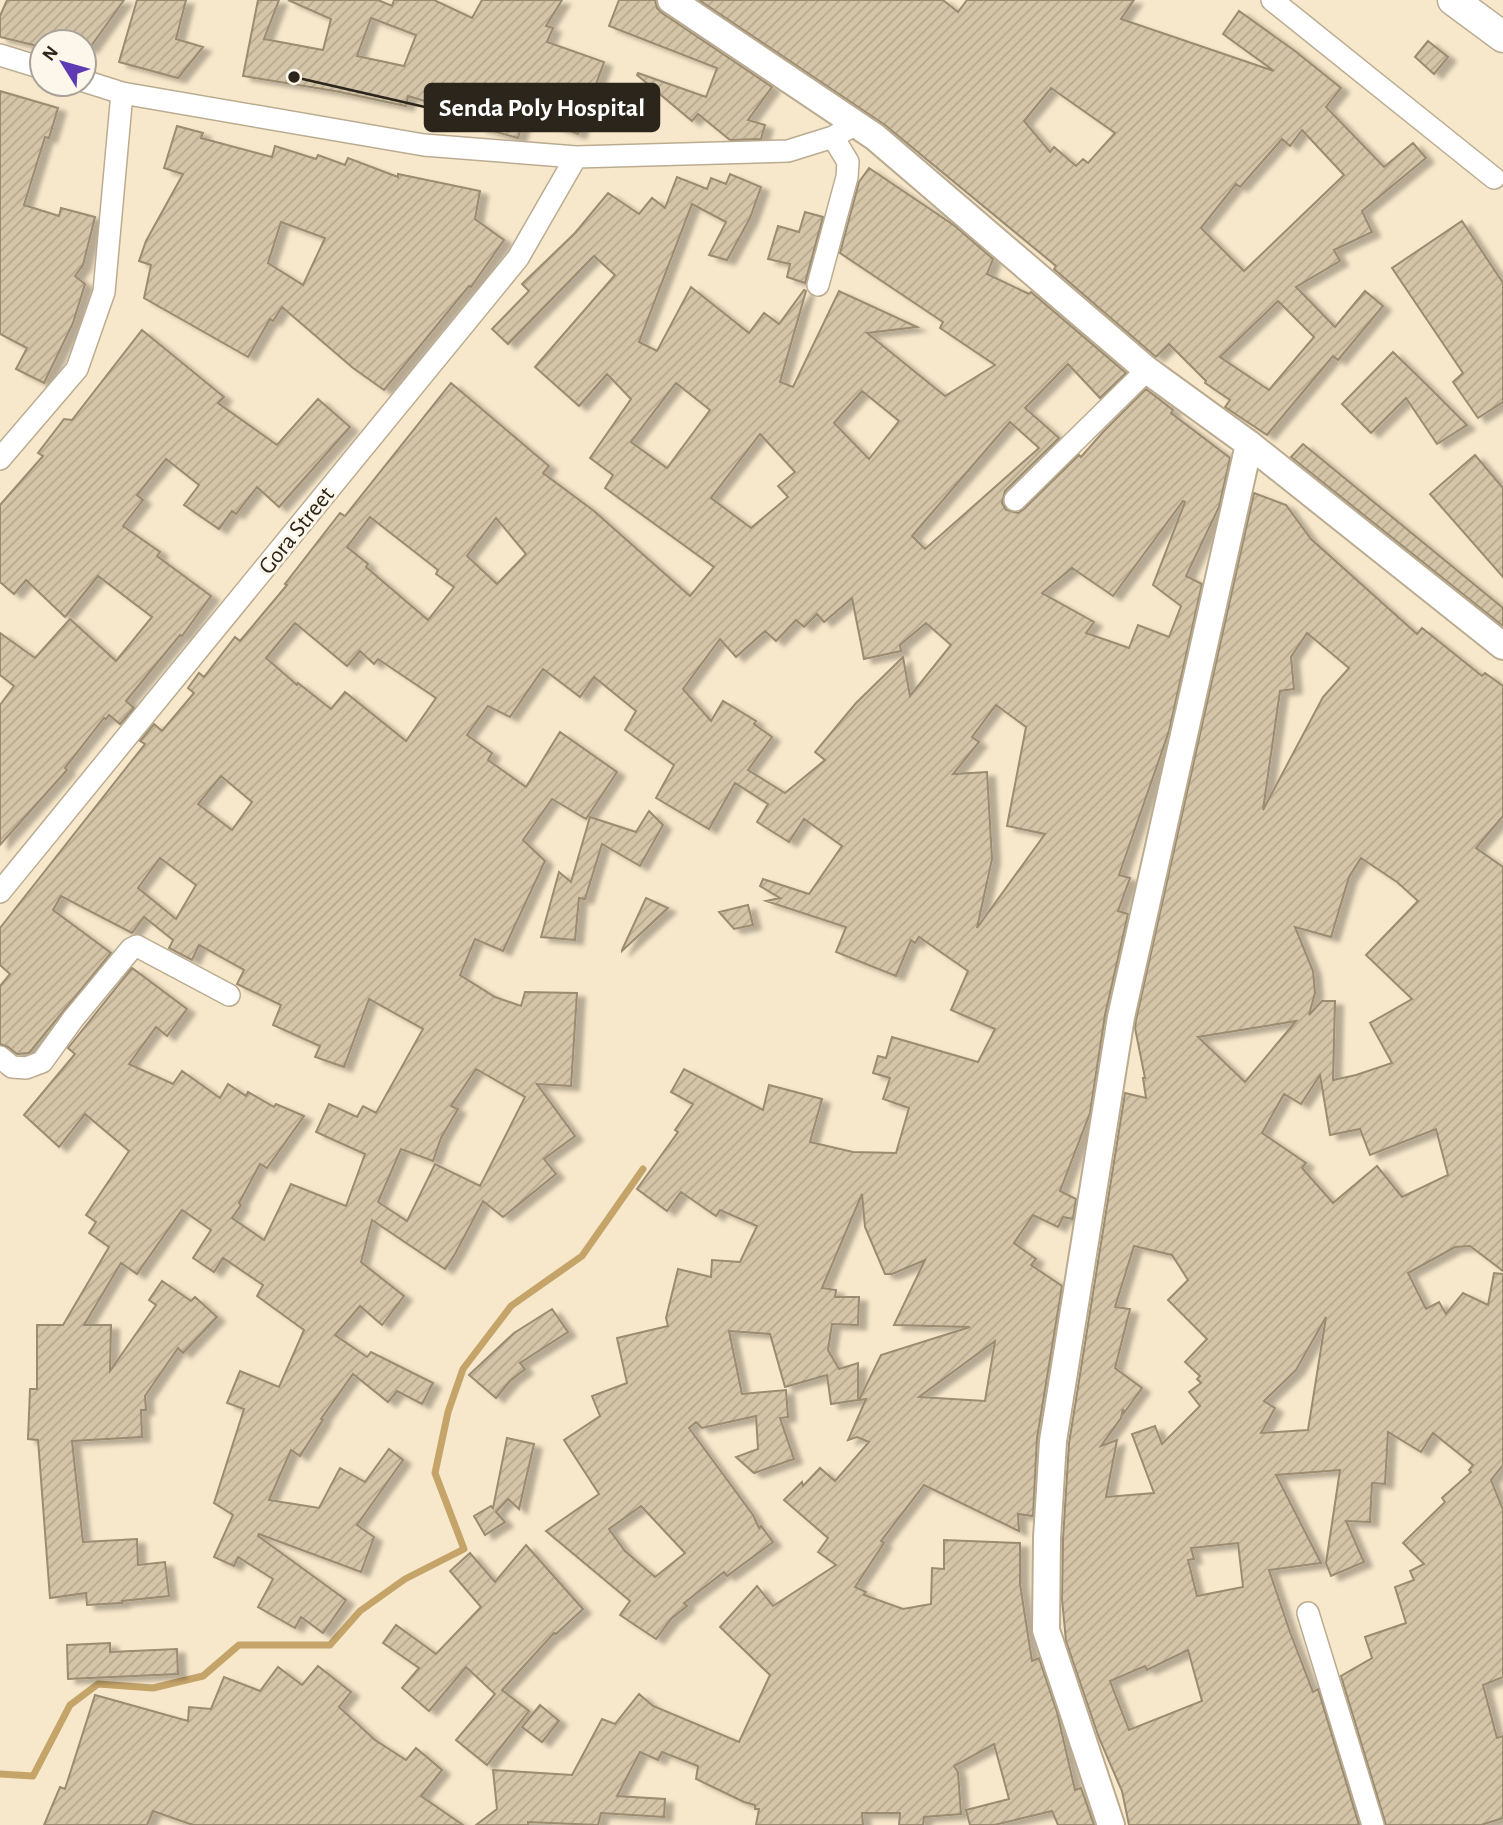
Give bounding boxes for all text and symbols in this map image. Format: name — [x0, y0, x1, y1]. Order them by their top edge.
north arrow — [28, 28, 98, 98]
text: N — [39, 43, 62, 65]
callout: Senda Poly Hospital — [425, 84, 659, 131]
text: Senda Poly Hospital — [439, 95, 645, 121]
street label: Gora Street — [255, 482, 339, 579]

